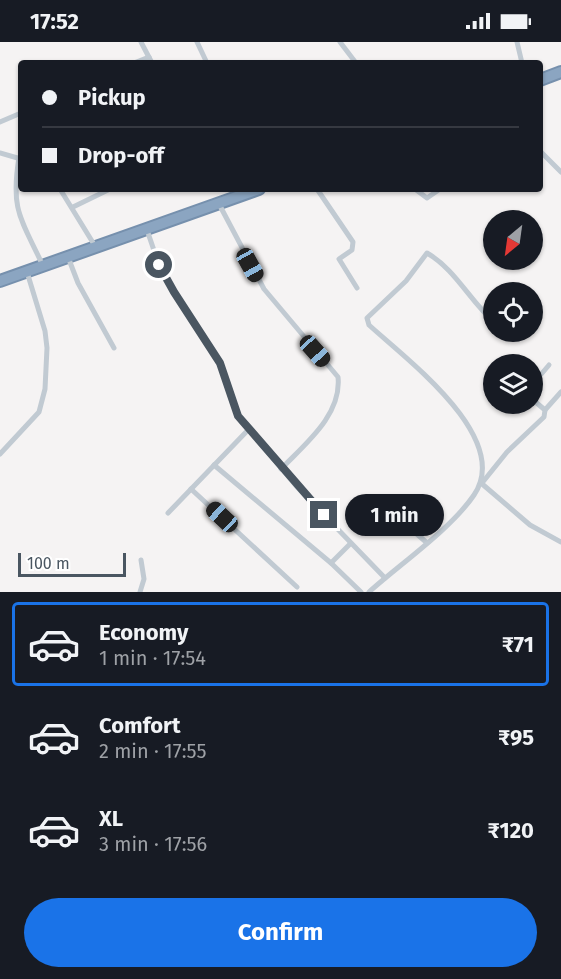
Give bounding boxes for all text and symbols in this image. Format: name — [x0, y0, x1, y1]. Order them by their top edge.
text: 17:52 — [30, 8, 79, 35]
text: Pickup — [78, 84, 146, 111]
text: Drop-off — [78, 142, 164, 169]
north arrow — [483, 210, 543, 270]
map controls — [483, 210, 543, 414]
car — [233, 245, 267, 285]
route start — [145, 251, 172, 278]
button: locate — [483, 282, 543, 342]
car — [296, 332, 334, 370]
button: layers — [483, 354, 543, 414]
callout: 1 min — [345, 494, 444, 536]
car — [203, 498, 241, 536]
route end — [310, 501, 337, 528]
text: 1 min — [370, 503, 419, 527]
scale bar — [18, 550, 126, 578]
text: 100 m — [27, 554, 70, 573]
icon: car — [27, 617, 81, 671]
text: Economy — [99, 619, 188, 646]
text: ₹71 — [502, 631, 534, 658]
text: 1 min · 17:54 — [99, 646, 206, 670]
icon: car — [27, 710, 81, 764]
text: Comfort — [99, 712, 180, 739]
text: ₹95 — [498, 724, 534, 751]
text: 2 min · 17:55 — [99, 739, 206, 763]
icon: car — [27, 803, 81, 857]
text: XL — [99, 805, 123, 832]
text: ₹120 — [488, 817, 534, 844]
text: 3 min · 17:56 — [99, 832, 207, 856]
button: Confirm — [24, 898, 537, 967]

